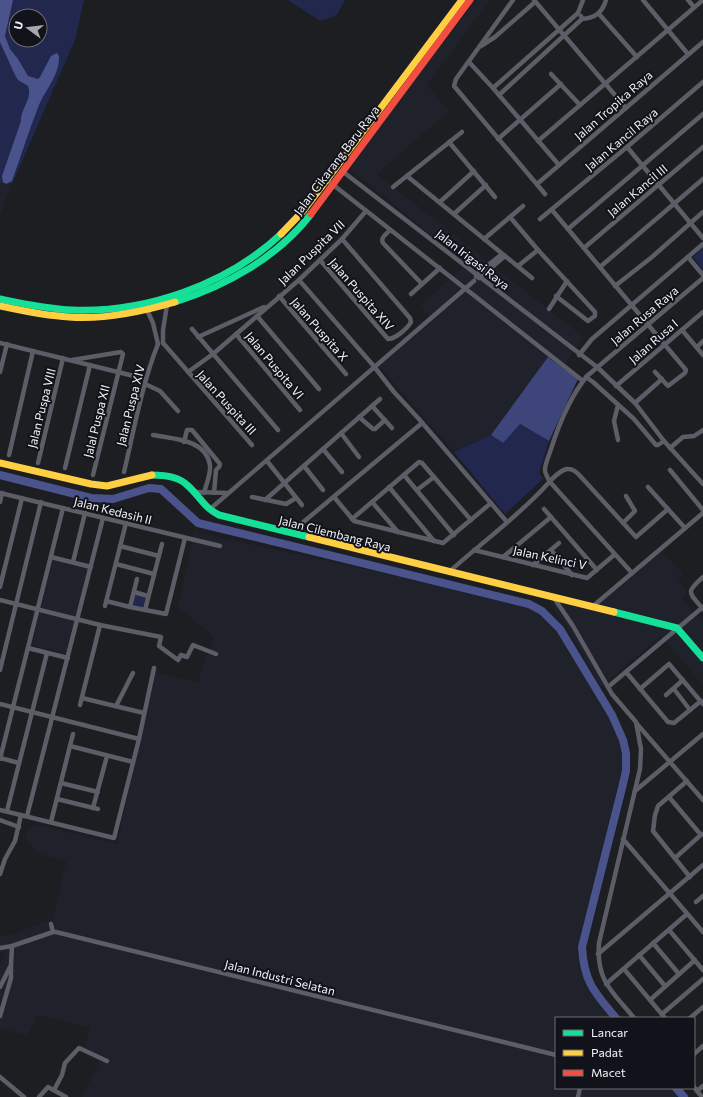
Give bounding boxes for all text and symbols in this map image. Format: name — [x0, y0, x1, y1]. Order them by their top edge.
north arrow — [8, 8, 48, 48]
text: U — [11, 20, 25, 31]
street label: Jalan Tropika Raya — [571, 67, 655, 143]
street label: Jalan Cikarang Baru Raya — [290, 103, 383, 218]
street label: Jalan Kancil Raya — [582, 105, 661, 174]
street label: Jalan Kancil III — [604, 161, 670, 220]
street label: Jalan Puspita VII — [275, 217, 348, 288]
street label: Jalan Irigasi Raya — [433, 226, 513, 293]
street label: Jalan Puspita XIV — [326, 255, 397, 334]
street label: Jalan Rusa Raya — [608, 283, 681, 348]
street label: Jalan Puspita X — [288, 294, 351, 364]
street label: Jalan Rusa I — [626, 316, 681, 367]
street label: Jalan Puspita VI — [242, 329, 307, 402]
street label: Jalan Puspa XIV — [113, 363, 148, 447]
street label: Jalan Puspa VIII — [24, 367, 59, 450]
street label: Jalan Puspita III — [194, 367, 260, 438]
street label: Jalal Puspa XII — [80, 383, 113, 459]
street label: Jalan Kedasih II — [72, 494, 153, 527]
street label: Jalan Cilembang Raya — [277, 512, 392, 555]
street label: Jalan Kelinci V — [512, 542, 588, 573]
street label: Jalan Industri Selatan — [223, 956, 337, 998]
legend — [555, 1017, 695, 1089]
text: Lancar — [591, 1025, 628, 1039]
text: Padat — [591, 1045, 623, 1059]
text: Macet — [591, 1065, 626, 1079]

